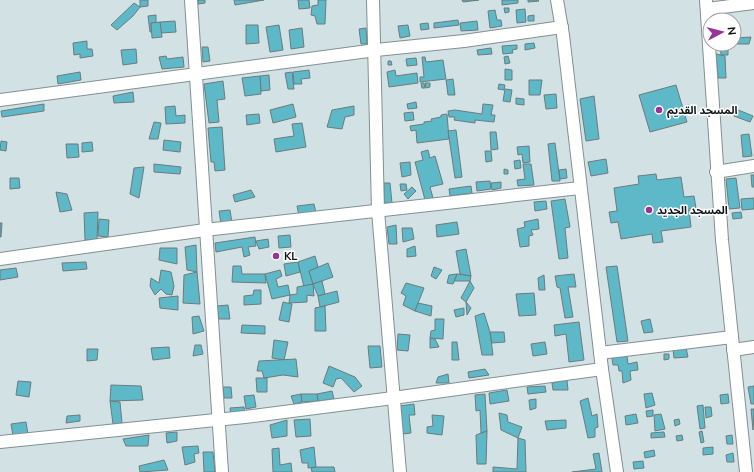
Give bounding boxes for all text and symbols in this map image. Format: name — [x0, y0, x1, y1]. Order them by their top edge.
north arrow — [702, 12, 742, 52]
text: N — [724, 26, 739, 36]
place label: المسجد القديم — [667, 103, 737, 119]
marker: المسجد القديم — [654, 105, 664, 115]
place label: المسجد الجديد — [657, 203, 728, 217]
marker: المسجد الجديد — [644, 205, 654, 215]
place label: KL — [284, 249, 298, 263]
marker: KL — [271, 251, 281, 261]

